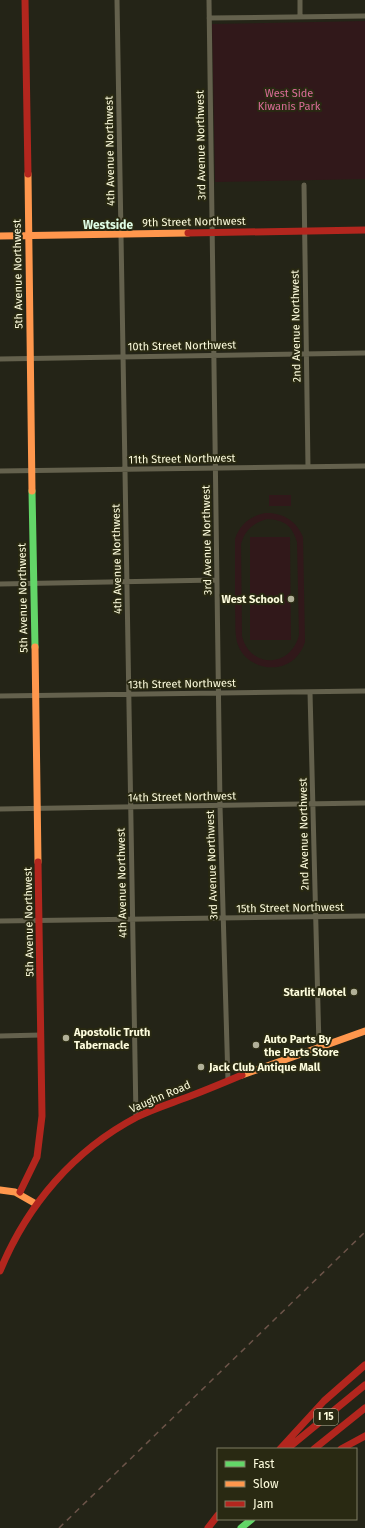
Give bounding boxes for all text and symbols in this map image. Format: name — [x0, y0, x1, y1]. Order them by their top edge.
park label: West Side Kiwanis Park — [258, 87, 321, 113]
street label: 3rd Avenue Northwest — [194, 90, 208, 200]
street label: 4th Avenue Northwest — [103, 96, 117, 206]
street label: 9th Street Northwest — [142, 215, 246, 229]
district label: Westside — [83, 218, 133, 232]
street label: 5th Avenue Northwest — [11, 219, 25, 329]
street label: 2nd Avenue Northwest — [289, 270, 303, 382]
street label: 10th Street Northwest — [128, 339, 236, 353]
street label: 11th Street Northwest — [128, 452, 236, 466]
street label: 3rd Avenue Northwest — [200, 485, 214, 595]
street label: 4th Avenue Northwest — [110, 504, 124, 614]
street label: 5th Avenue Northwest — [16, 543, 30, 653]
place label: West School — [222, 593, 284, 606]
marker: West School — [286, 594, 296, 604]
street label: 13th Street Northwest — [128, 677, 236, 691]
street label: 2nd Avenue Northwest — [297, 778, 311, 890]
street label: 14th Street Northwest — [128, 790, 236, 804]
street label: 3rd Avenue Northwest — [204, 810, 220, 920]
street label: 4th Avenue Northwest — [115, 828, 129, 938]
street label: 5th Avenue Northwest — [22, 867, 36, 977]
street label: 15th Street Northwest — [236, 901, 344, 915]
place label: Starlit Motel — [283, 986, 347, 999]
marker: Starlit Motel — [349, 987, 359, 997]
place label: Apostolic Truth Tabernacle — [73, 1026, 150, 1052]
marker: Apostolic Truth Tabernacle — [61, 1033, 71, 1043]
place label: Auto Parts By the Parts Store — [263, 1033, 339, 1059]
marker: Auto Parts By the Parts Store — [251, 1040, 261, 1050]
place label: Jack Club Antique Mall — [208, 1061, 321, 1074]
marker: Jack Club Antique Mall — [196, 1062, 206, 1072]
street label: Vaughn Road — [128, 1078, 192, 1116]
road number: I 15 — [314, 1409, 338, 1425]
legend — [217, 1448, 357, 1520]
text: Fast — [253, 1457, 275, 1471]
text: Slow — [253, 1477, 279, 1491]
text: Jam — [253, 1497, 273, 1511]

